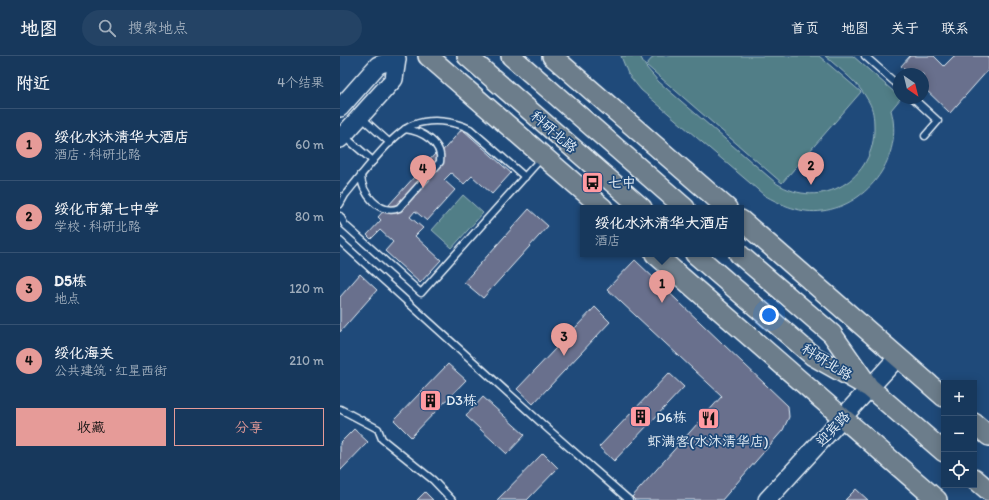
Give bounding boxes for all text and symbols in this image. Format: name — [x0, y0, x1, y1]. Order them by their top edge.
search box — [82, 10, 362, 46]
text: 地图 — [20, 17, 58, 40]
icon: search — [96, 17, 118, 39]
text: 搜索地点 — [128, 19, 188, 37]
text: 首页 — [791, 20, 819, 37]
text: 地图 — [841, 20, 869, 37]
text: 关于 — [891, 20, 919, 37]
text: 联系 — [941, 20, 969, 37]
north arrow — [893, 68, 929, 104]
text: 附近 — [16, 73, 50, 93]
text: 4个结果 — [277, 75, 324, 90]
street label: 科研北路 — [527, 107, 581, 157]
text: 绥化水沐清华大酒店 — [54, 128, 189, 146]
text: 1 — [26, 137, 32, 152]
text: 60 m — [295, 137, 324, 152]
text: 酒店 · 科研北路 — [54, 147, 141, 162]
pin: 2 — [798, 152, 824, 185]
pin: 4 — [410, 155, 436, 188]
bus stop icon: 七中 — [579, 169, 605, 195]
place label: 七中 — [608, 174, 636, 191]
text: 绥化市第七中学 — [54, 200, 159, 218]
popup — [580, 205, 744, 257]
text: 2 — [26, 209, 32, 224]
text: 80 m — [295, 209, 324, 224]
text: 绥化水沐清华大酒店 — [594, 214, 730, 232]
text: 学校 · 科研北路 — [54, 219, 141, 234]
text: 酒店 — [594, 233, 621, 248]
pin: 1 — [649, 270, 675, 303]
text: D5栋 — [54, 272, 87, 290]
text: 3 — [25, 281, 33, 296]
text: 120 m — [289, 281, 324, 296]
text: 地点 — [54, 291, 80, 306]
your location — [759, 305, 779, 325]
pin: 3 — [551, 323, 577, 356]
street label: 科研北路 — [799, 340, 855, 384]
text: 绥化海关 — [54, 344, 114, 362]
text: 4 — [25, 353, 33, 368]
text: 210 m — [289, 353, 324, 368]
text: 公共建筑 · 红星西街 — [54, 363, 167, 378]
map controls — [941, 380, 977, 488]
button: + — [941, 380, 977, 416]
building icon: D3栋 — [417, 387, 443, 413]
place label: D3栋 — [446, 392, 477, 409]
building icon: D6栋 — [628, 404, 654, 430]
restaurant icon: 虾满客(水沐清华店) — [695, 406, 721, 432]
button: 收藏 — [16, 408, 166, 446]
button: 分享 — [174, 408, 324, 446]
street label: 迎宾路 — [812, 408, 854, 450]
place label: D6栋 — [656, 409, 687, 426]
button: − — [941, 416, 977, 452]
place label: 虾满客(水沐清华店) — [647, 433, 769, 450]
button: locate — [941, 452, 977, 488]

